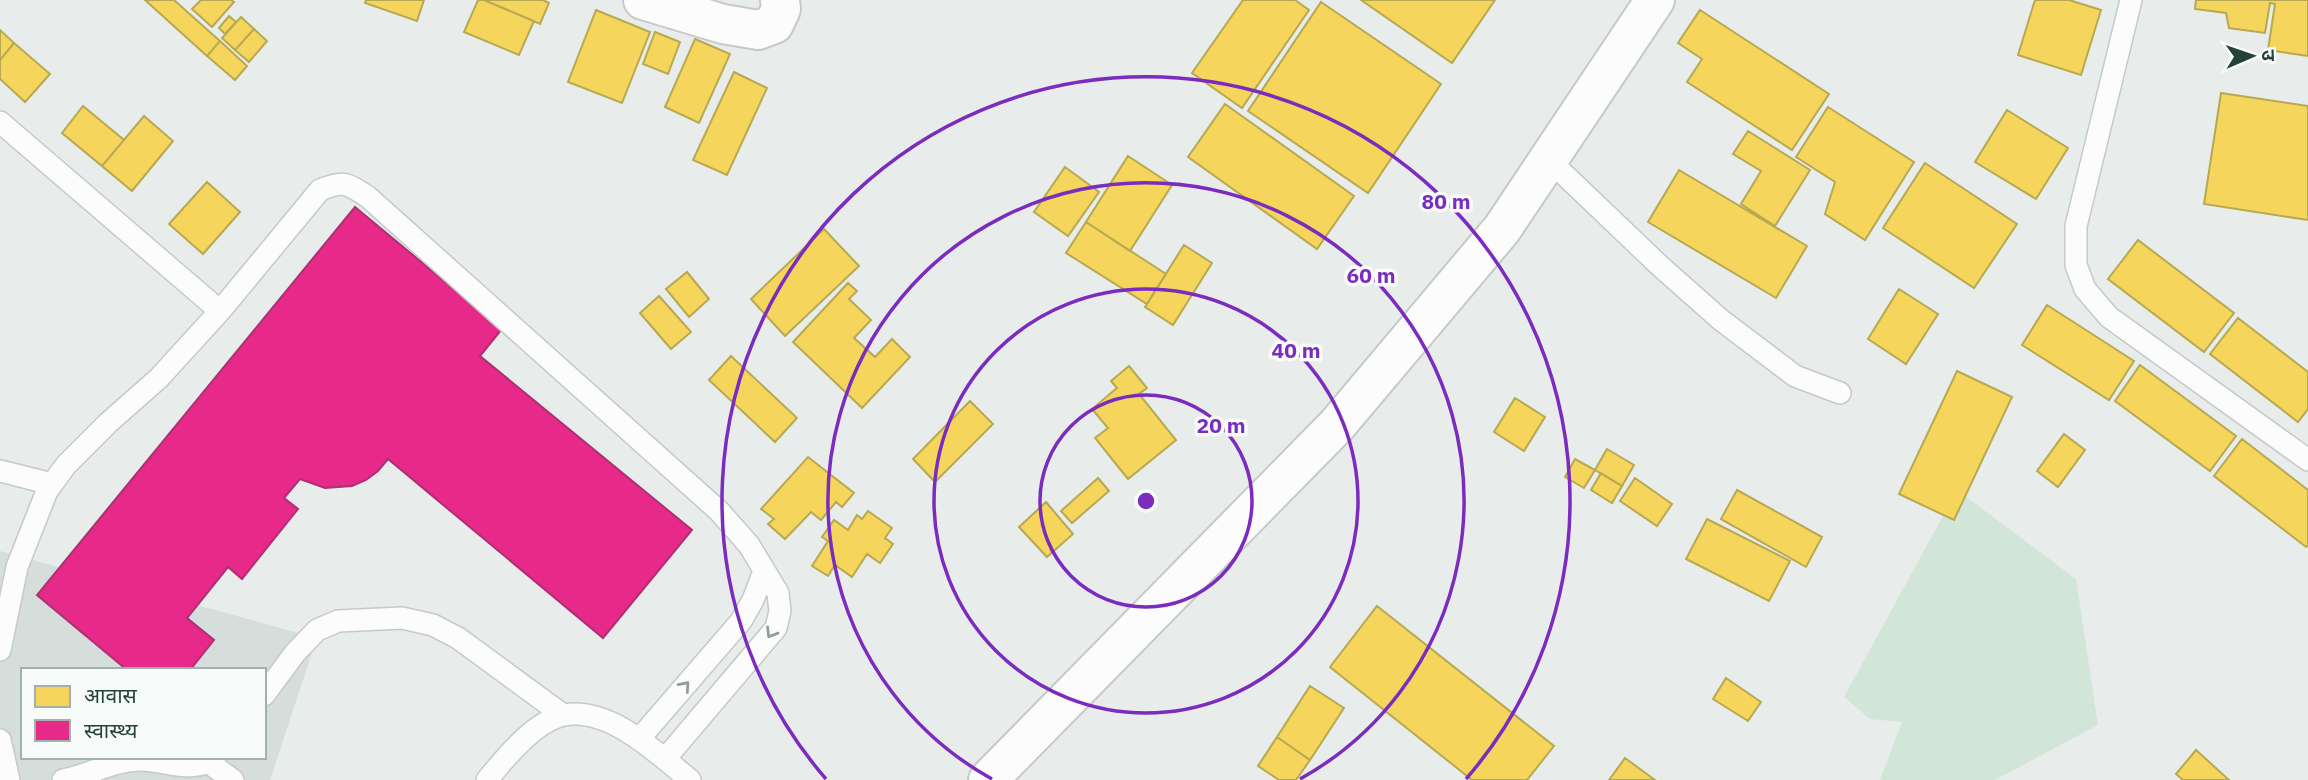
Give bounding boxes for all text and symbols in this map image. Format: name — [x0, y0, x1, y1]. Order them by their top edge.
north arrow — [2217, 21, 2287, 91]
text: उ — [2257, 49, 2281, 62]
text: 80 m — [1422, 187, 1470, 215]
text: 60 m — [1347, 261, 1395, 289]
text: 40 m — [1272, 336, 1320, 364]
text: 20 m — [1197, 411, 1245, 439]
centre of rings — [1134, 489, 1158, 513]
one-way arrow — [766, 625, 779, 638]
legend — [21, 668, 266, 759]
text: आवास — [84, 681, 138, 709]
one-way arrow — [677, 682, 689, 695]
text: स्वास्थ्य — [84, 716, 138, 744]

